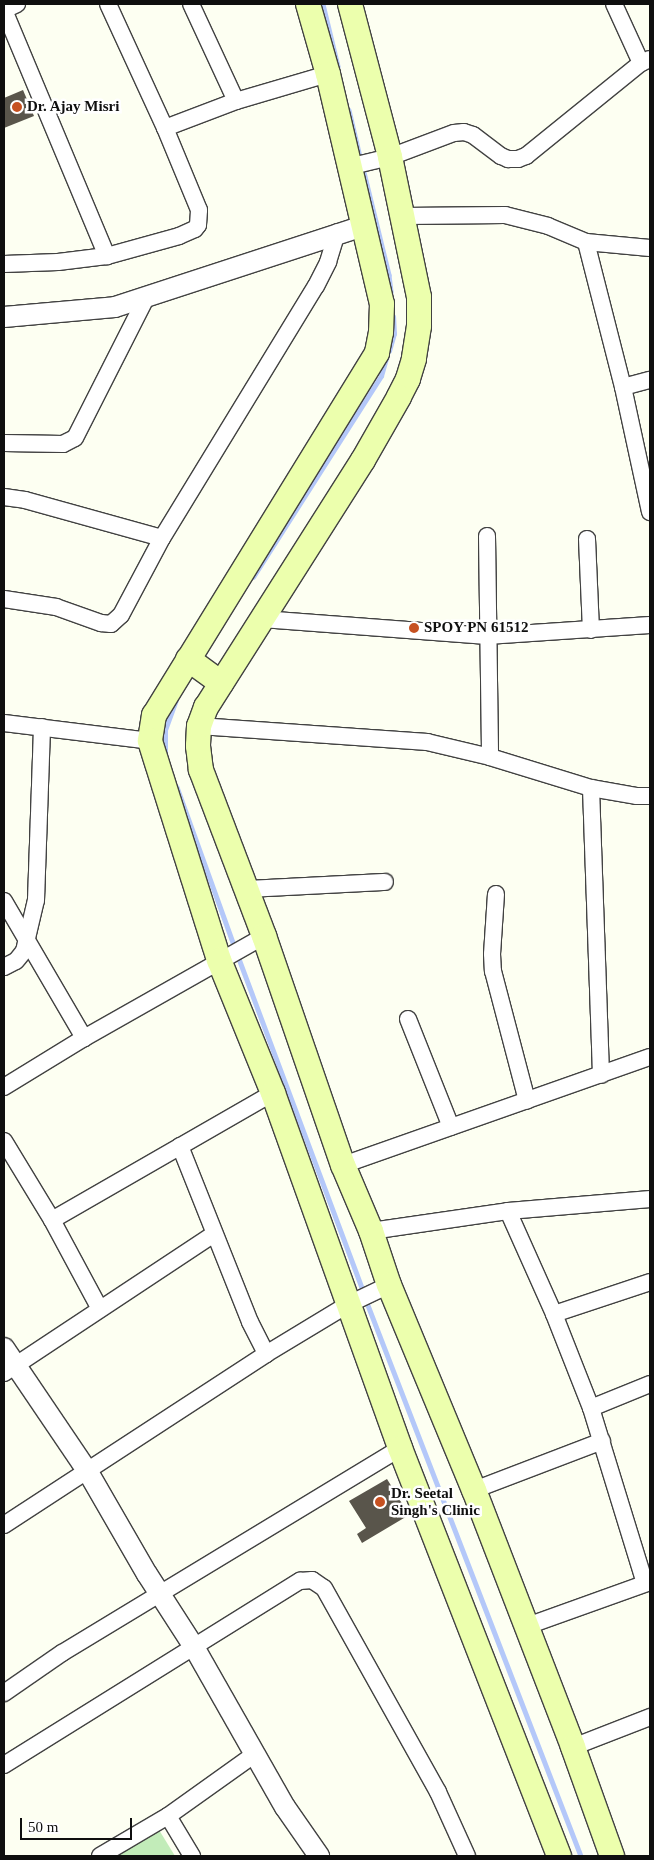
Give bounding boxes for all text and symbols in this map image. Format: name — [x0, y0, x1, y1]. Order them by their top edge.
place label: Dr. Ajay Misri — [27, 98, 120, 116]
marker: Dr. Ajay Misri — [11, 101, 23, 113]
place label: SPOY PN 61512 — [424, 619, 529, 637]
marker: SPOY PN 61512 — [408, 622, 420, 634]
place label: Dr. Seetal Singh's Clinic — [391, 1484, 480, 1519]
marker: Dr. Seetal Singh's Clinic — [373, 1495, 387, 1509]
scale bar — [22, 1808, 135, 1840]
text: 50 m — [28, 1819, 58, 1835]

